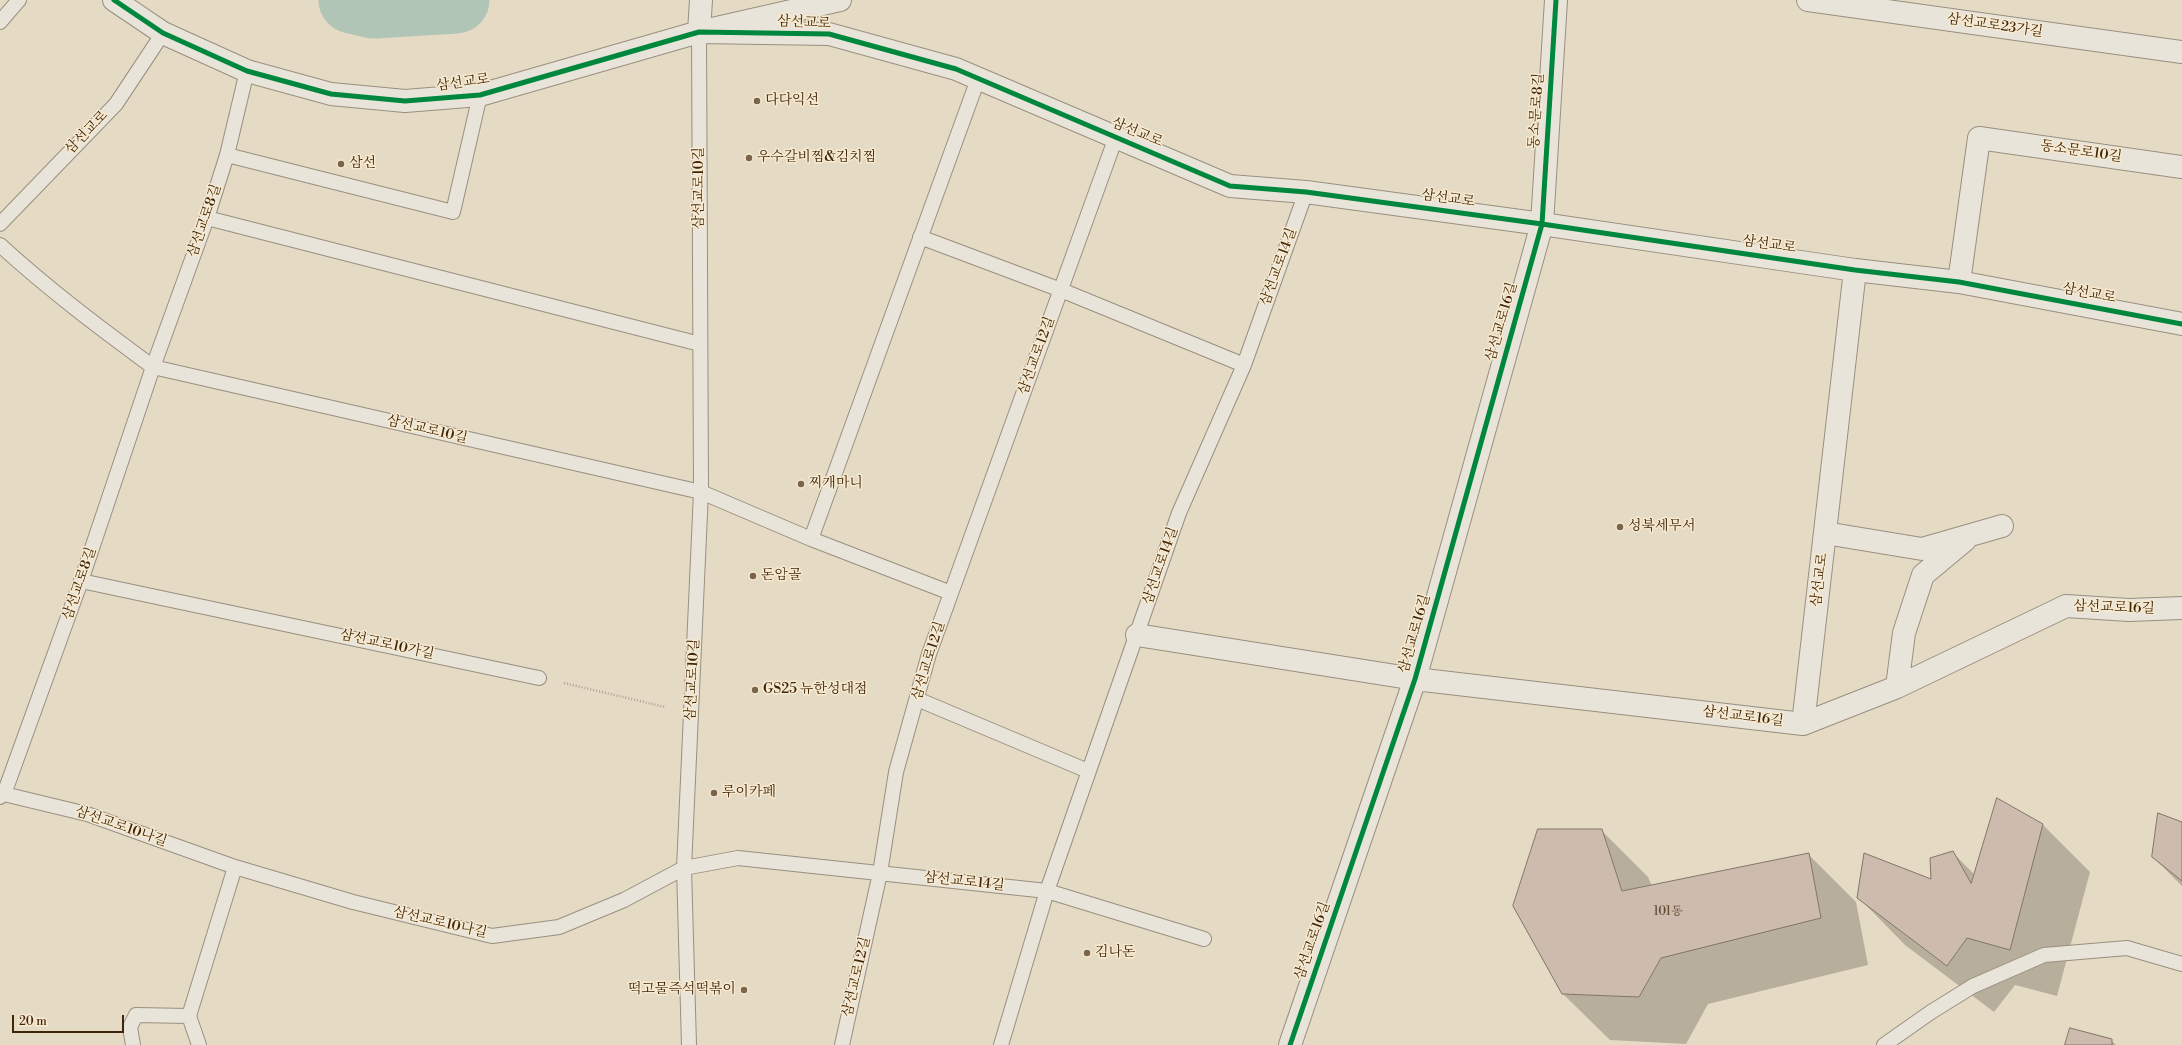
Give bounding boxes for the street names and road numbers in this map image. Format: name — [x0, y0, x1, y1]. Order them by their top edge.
street label: 삼선교로23가길 — [1946, 11, 2044, 41]
street label: 삼선교로 — [777, 13, 831, 33]
street label: 삼선교로 — [435, 71, 491, 95]
street label: 동소문로8길 — [1526, 72, 1548, 150]
street label: 삼선교로 — [62, 108, 112, 158]
street label: 삼선교로 — [1109, 115, 1165, 151]
street label: 동소문로10길 — [2039, 138, 2123, 166]
street label: 삼선교로10길 — [692, 147, 708, 229]
street label: 삼선교로8길 — [185, 182, 225, 260]
street label: 삼선교로 — [1420, 187, 1476, 211]
street label: 삼선교로14길 — [1257, 226, 1301, 308]
street label: 삼선교로 — [1741, 233, 1797, 257]
street label: 삼선교로16길 — [1483, 280, 1521, 364]
street label: 삼선교로 — [2061, 281, 2117, 307]
street label: 삼선교로12길 — [1015, 315, 1059, 397]
street label: 삼선교로10길 — [385, 413, 469, 447]
street label: 삼선교로14길 — [1140, 525, 1182, 607]
street label: 삼선교로8길 — [60, 545, 100, 623]
street label: 삼선교로 — [1808, 552, 1832, 608]
street label: 삼선교로16길 — [1396, 592, 1434, 676]
street label: 삼선교로16길 — [2073, 598, 2155, 618]
street label: 삼선교로12길 — [909, 619, 949, 703]
street label: 삼선교로10가길 — [338, 627, 436, 663]
street label: 삼선교로10길 — [682, 638, 704, 722]
street label: 삼선교로16길 — [1701, 704, 1785, 730]
street label: 삼선교로10나길 — [73, 803, 169, 851]
street label: 삼선교로14길 — [923, 869, 1005, 895]
street label: 삼선교로16길 — [1292, 900, 1334, 982]
street label: 삼선교로10나길 — [391, 904, 489, 942]
street label: 삼선교로12길 — [840, 935, 874, 1019]

